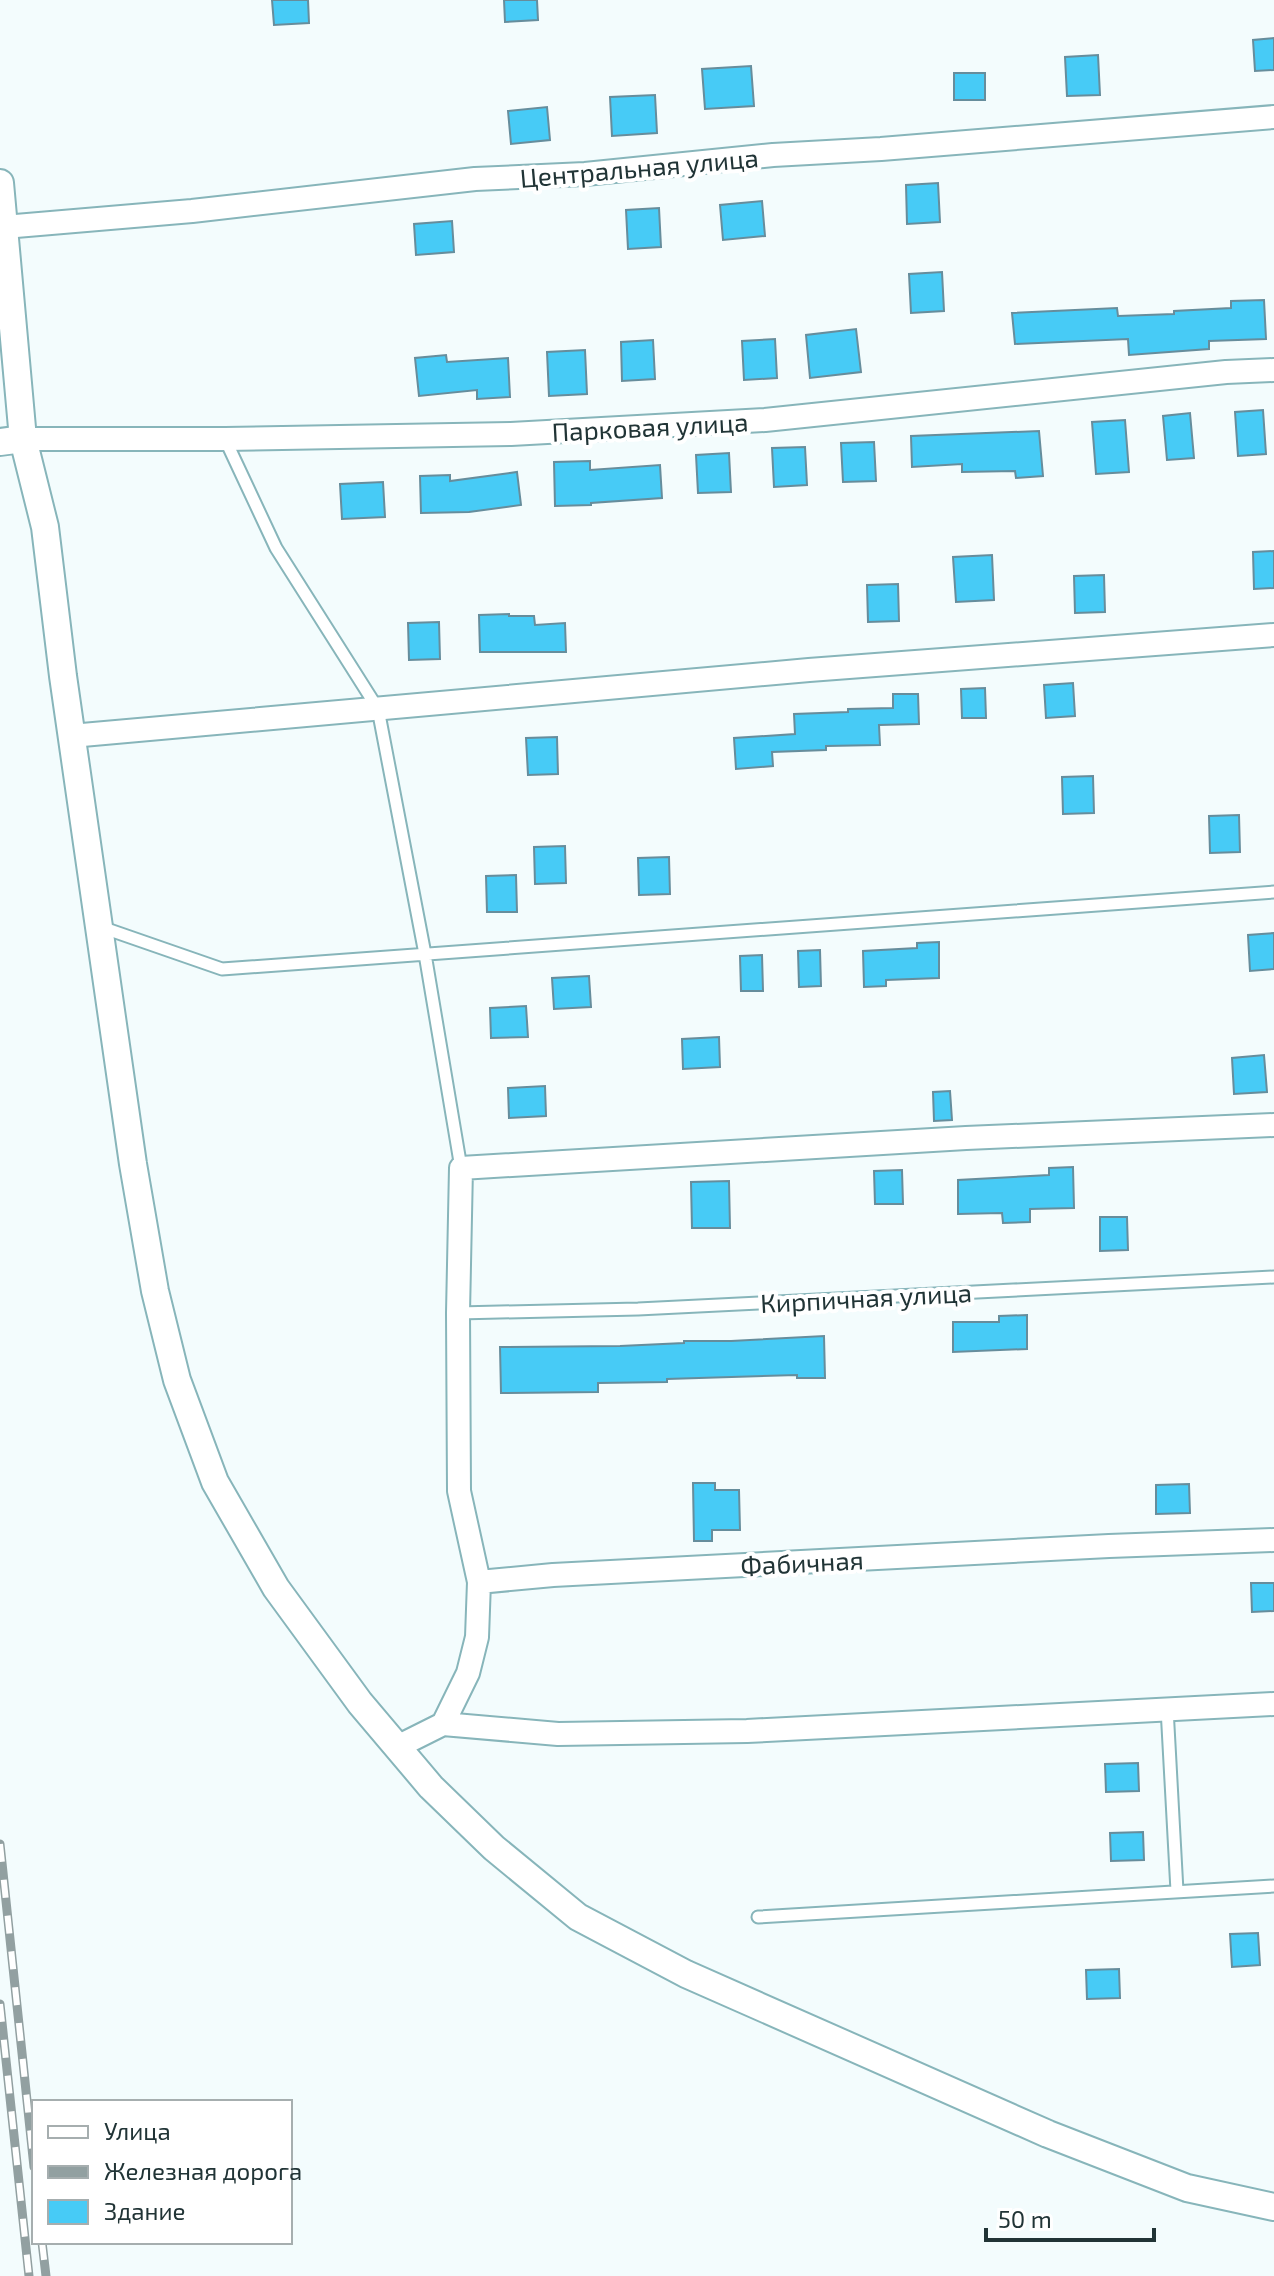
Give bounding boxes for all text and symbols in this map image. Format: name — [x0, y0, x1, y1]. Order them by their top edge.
street label: Центральная улица — [518, 141, 760, 194]
street label: Парковая улица — [551, 405, 749, 448]
street label: Кирпичная улица — [759, 1276, 973, 1319]
street label: Фабичная — [740, 1543, 864, 1581]
legend — [32, 2100, 292, 2244]
text: Улица — [104, 2116, 171, 2145]
text: Железная дорога — [104, 2156, 302, 2185]
scale bar — [986, 2192, 1154, 2242]
text: Здание — [104, 2196, 186, 2225]
text: 50 m — [998, 2204, 1052, 2233]

